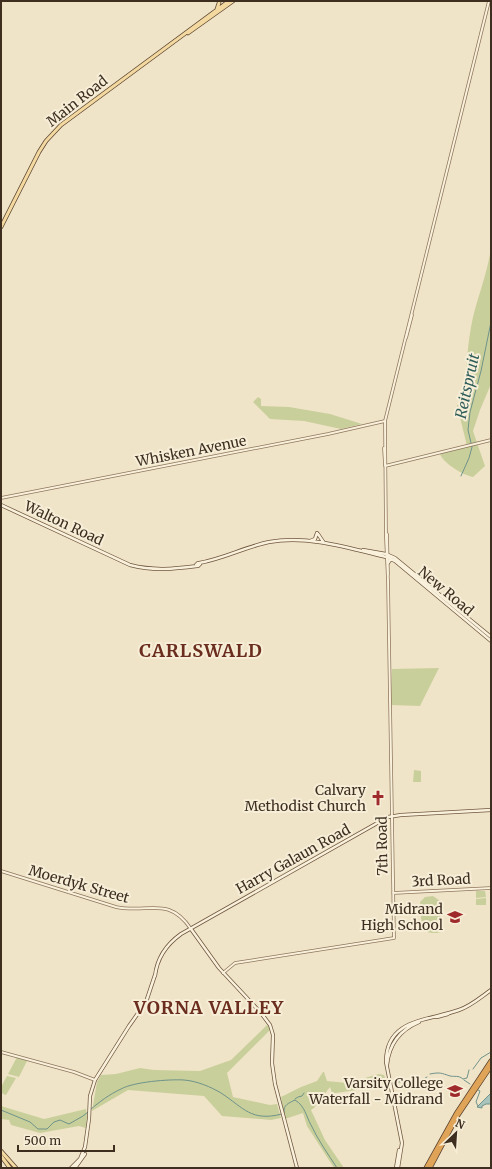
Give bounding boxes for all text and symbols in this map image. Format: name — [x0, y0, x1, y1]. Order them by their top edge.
street label: Main Road — [43, 71, 112, 130]
water label: Reitspruit — [451, 351, 483, 420]
street label: Whisken Avenue — [133, 431, 248, 471]
street label: Walton Road — [21, 496, 107, 549]
street label: New Road — [414, 562, 478, 620]
district label: CARLSWALD — [139, 639, 263, 662]
place label: Calvary Methodist Church — [244, 781, 367, 815]
church icon: Calvary Methodist Church — [369, 789, 387, 807]
street label: 7th Road — [372, 815, 392, 876]
street label: Harry Galaun Road — [233, 820, 354, 898]
street label: Moerdyk Street — [27, 861, 132, 907]
street label: 3rd Road — [411, 869, 472, 891]
place label: Midrand High School — [361, 900, 444, 934]
school or university icon: Midrand High School — [446, 908, 464, 926]
district label: VORNA VALLEY — [133, 996, 285, 1019]
place label: Varsity College Waterfall - Midrand — [308, 1074, 444, 1108]
school or university icon: Varsity College Waterfall - Midrand — [446, 1082, 464, 1100]
north arrow — [436, 1113, 476, 1153]
text: N — [453, 1116, 467, 1132]
scale bar — [18, 1127, 114, 1153]
text: 500 m — [24, 1133, 61, 1148]

